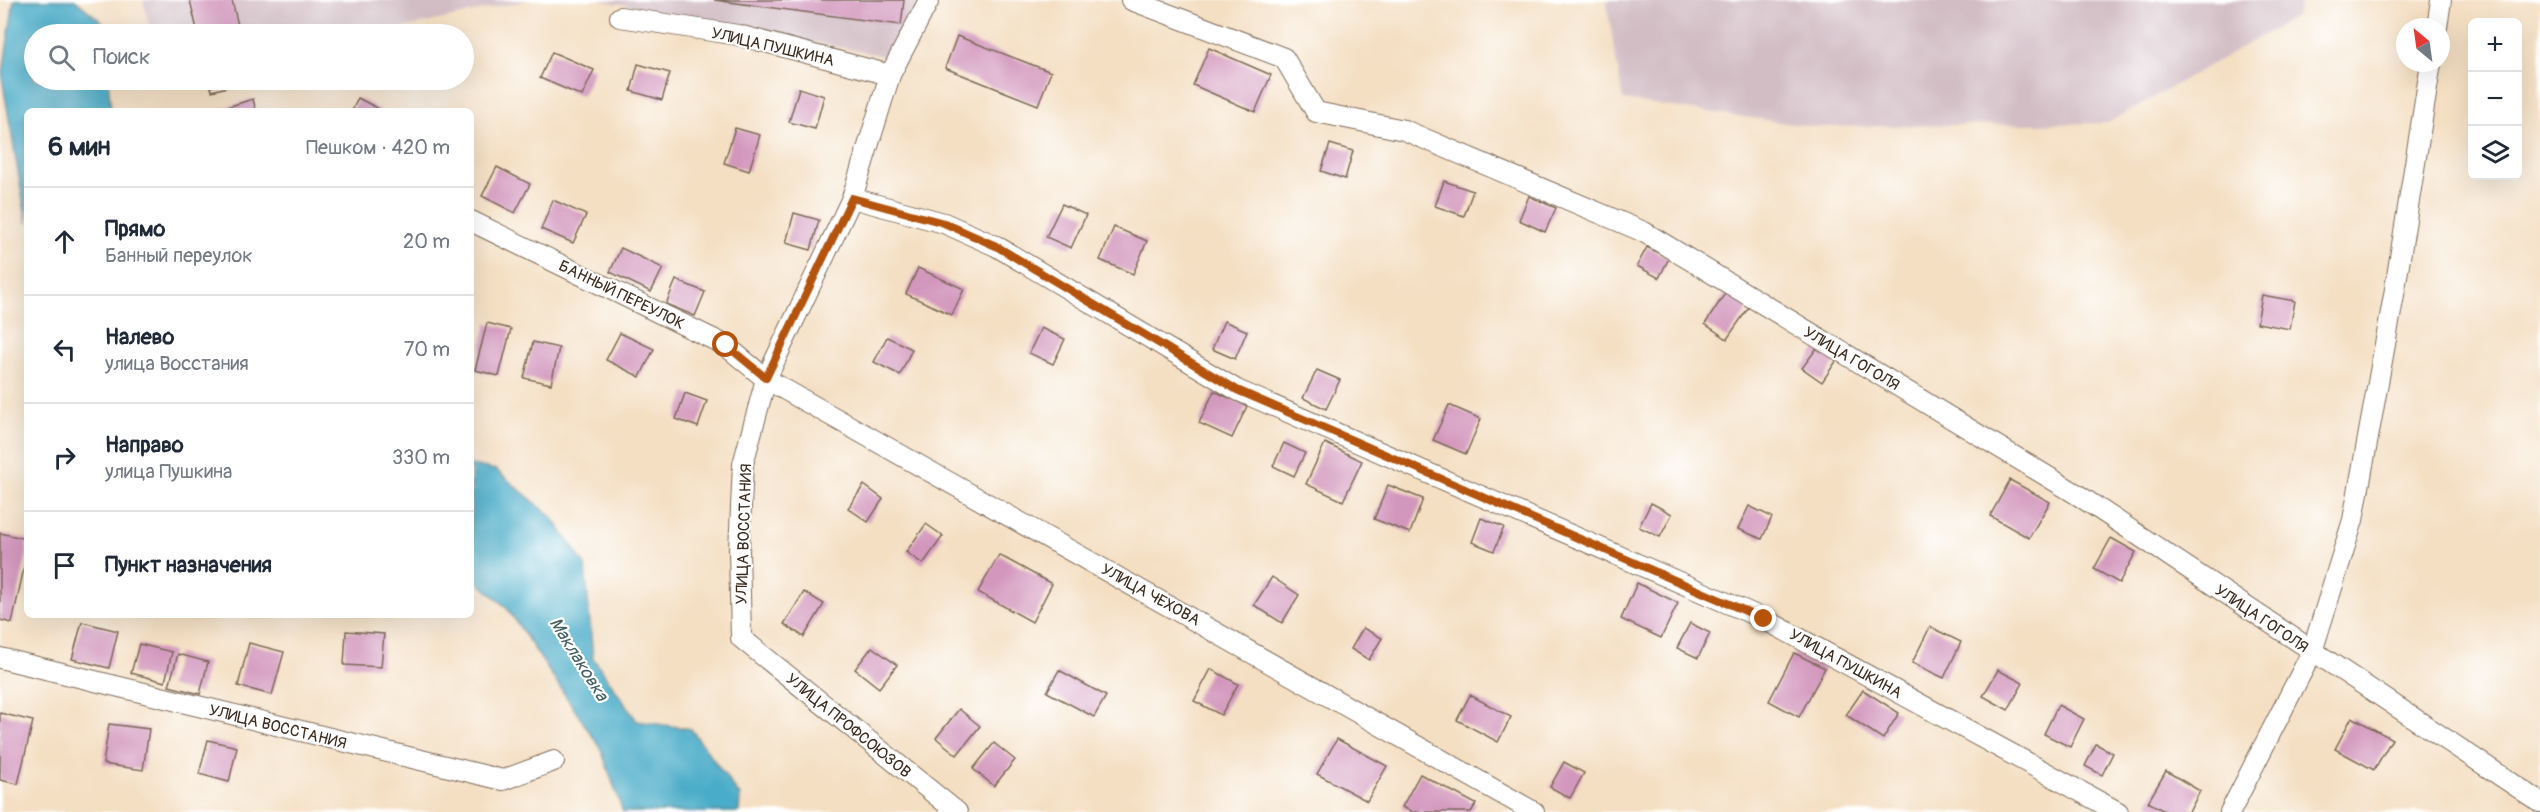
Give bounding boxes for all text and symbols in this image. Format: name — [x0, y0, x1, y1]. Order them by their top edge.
north arrow — [2396, 18, 2450, 72]
map controls — [2468, 18, 2522, 180]
button: + — [2468, 18, 2522, 72]
street label: УЛИЦА ПУШКИНА — [709, 23, 836, 71]
search box — [24, 24, 474, 90]
icon: search — [45, 41, 78, 74]
text: Поиск — [93, 43, 150, 71]
button: − — [2468, 72, 2522, 126]
button: layers — [2468, 126, 2522, 180]
text: 6 мин — [48, 131, 110, 163]
text: Пешком · 420 m — [306, 135, 450, 160]
text: Прямо — [105, 215, 165, 243]
icon: ahead — [48, 225, 81, 258]
text: 20 m — [403, 229, 450, 254]
text: Банный переулок — [105, 243, 253, 268]
street label: БАННЫЙ ПЕРЕУЛОК — [555, 256, 688, 334]
street label: УЛИЦА ГОГОЛЯ — [1800, 322, 1903, 395]
text: Налево — [105, 323, 174, 351]
route start — [712, 331, 738, 357]
icon: left — [48, 333, 81, 366]
text: 70 m — [404, 337, 450, 362]
text: улица Восстания — [105, 351, 249, 376]
text: Направо — [105, 431, 184, 459]
icon: right — [48, 441, 81, 474]
text: 330 m — [392, 445, 450, 470]
text: улица Пушкина — [105, 459, 232, 484]
street label: УЛИЦА ВОССТАНИЯ — [732, 463, 756, 605]
icon: arrive — [48, 549, 81, 582]
text: Пункт назначения — [105, 551, 272, 579]
street label: УЛИЦА ЧЕХОВА — [1098, 559, 1204, 630]
street label: УЛИЦА ГОГОЛЯ — [2211, 580, 2312, 657]
route end — [1750, 605, 1776, 631]
water label: Маклаковка — [544, 613, 614, 707]
street label: УЛИЦА ПУШКИНА — [1786, 625, 1905, 703]
street label: УЛИЦА ПРОФСОЮЗОВ — [782, 669, 915, 782]
street label: УЛИЦА ВОССТАНИЯ — [207, 700, 349, 754]

